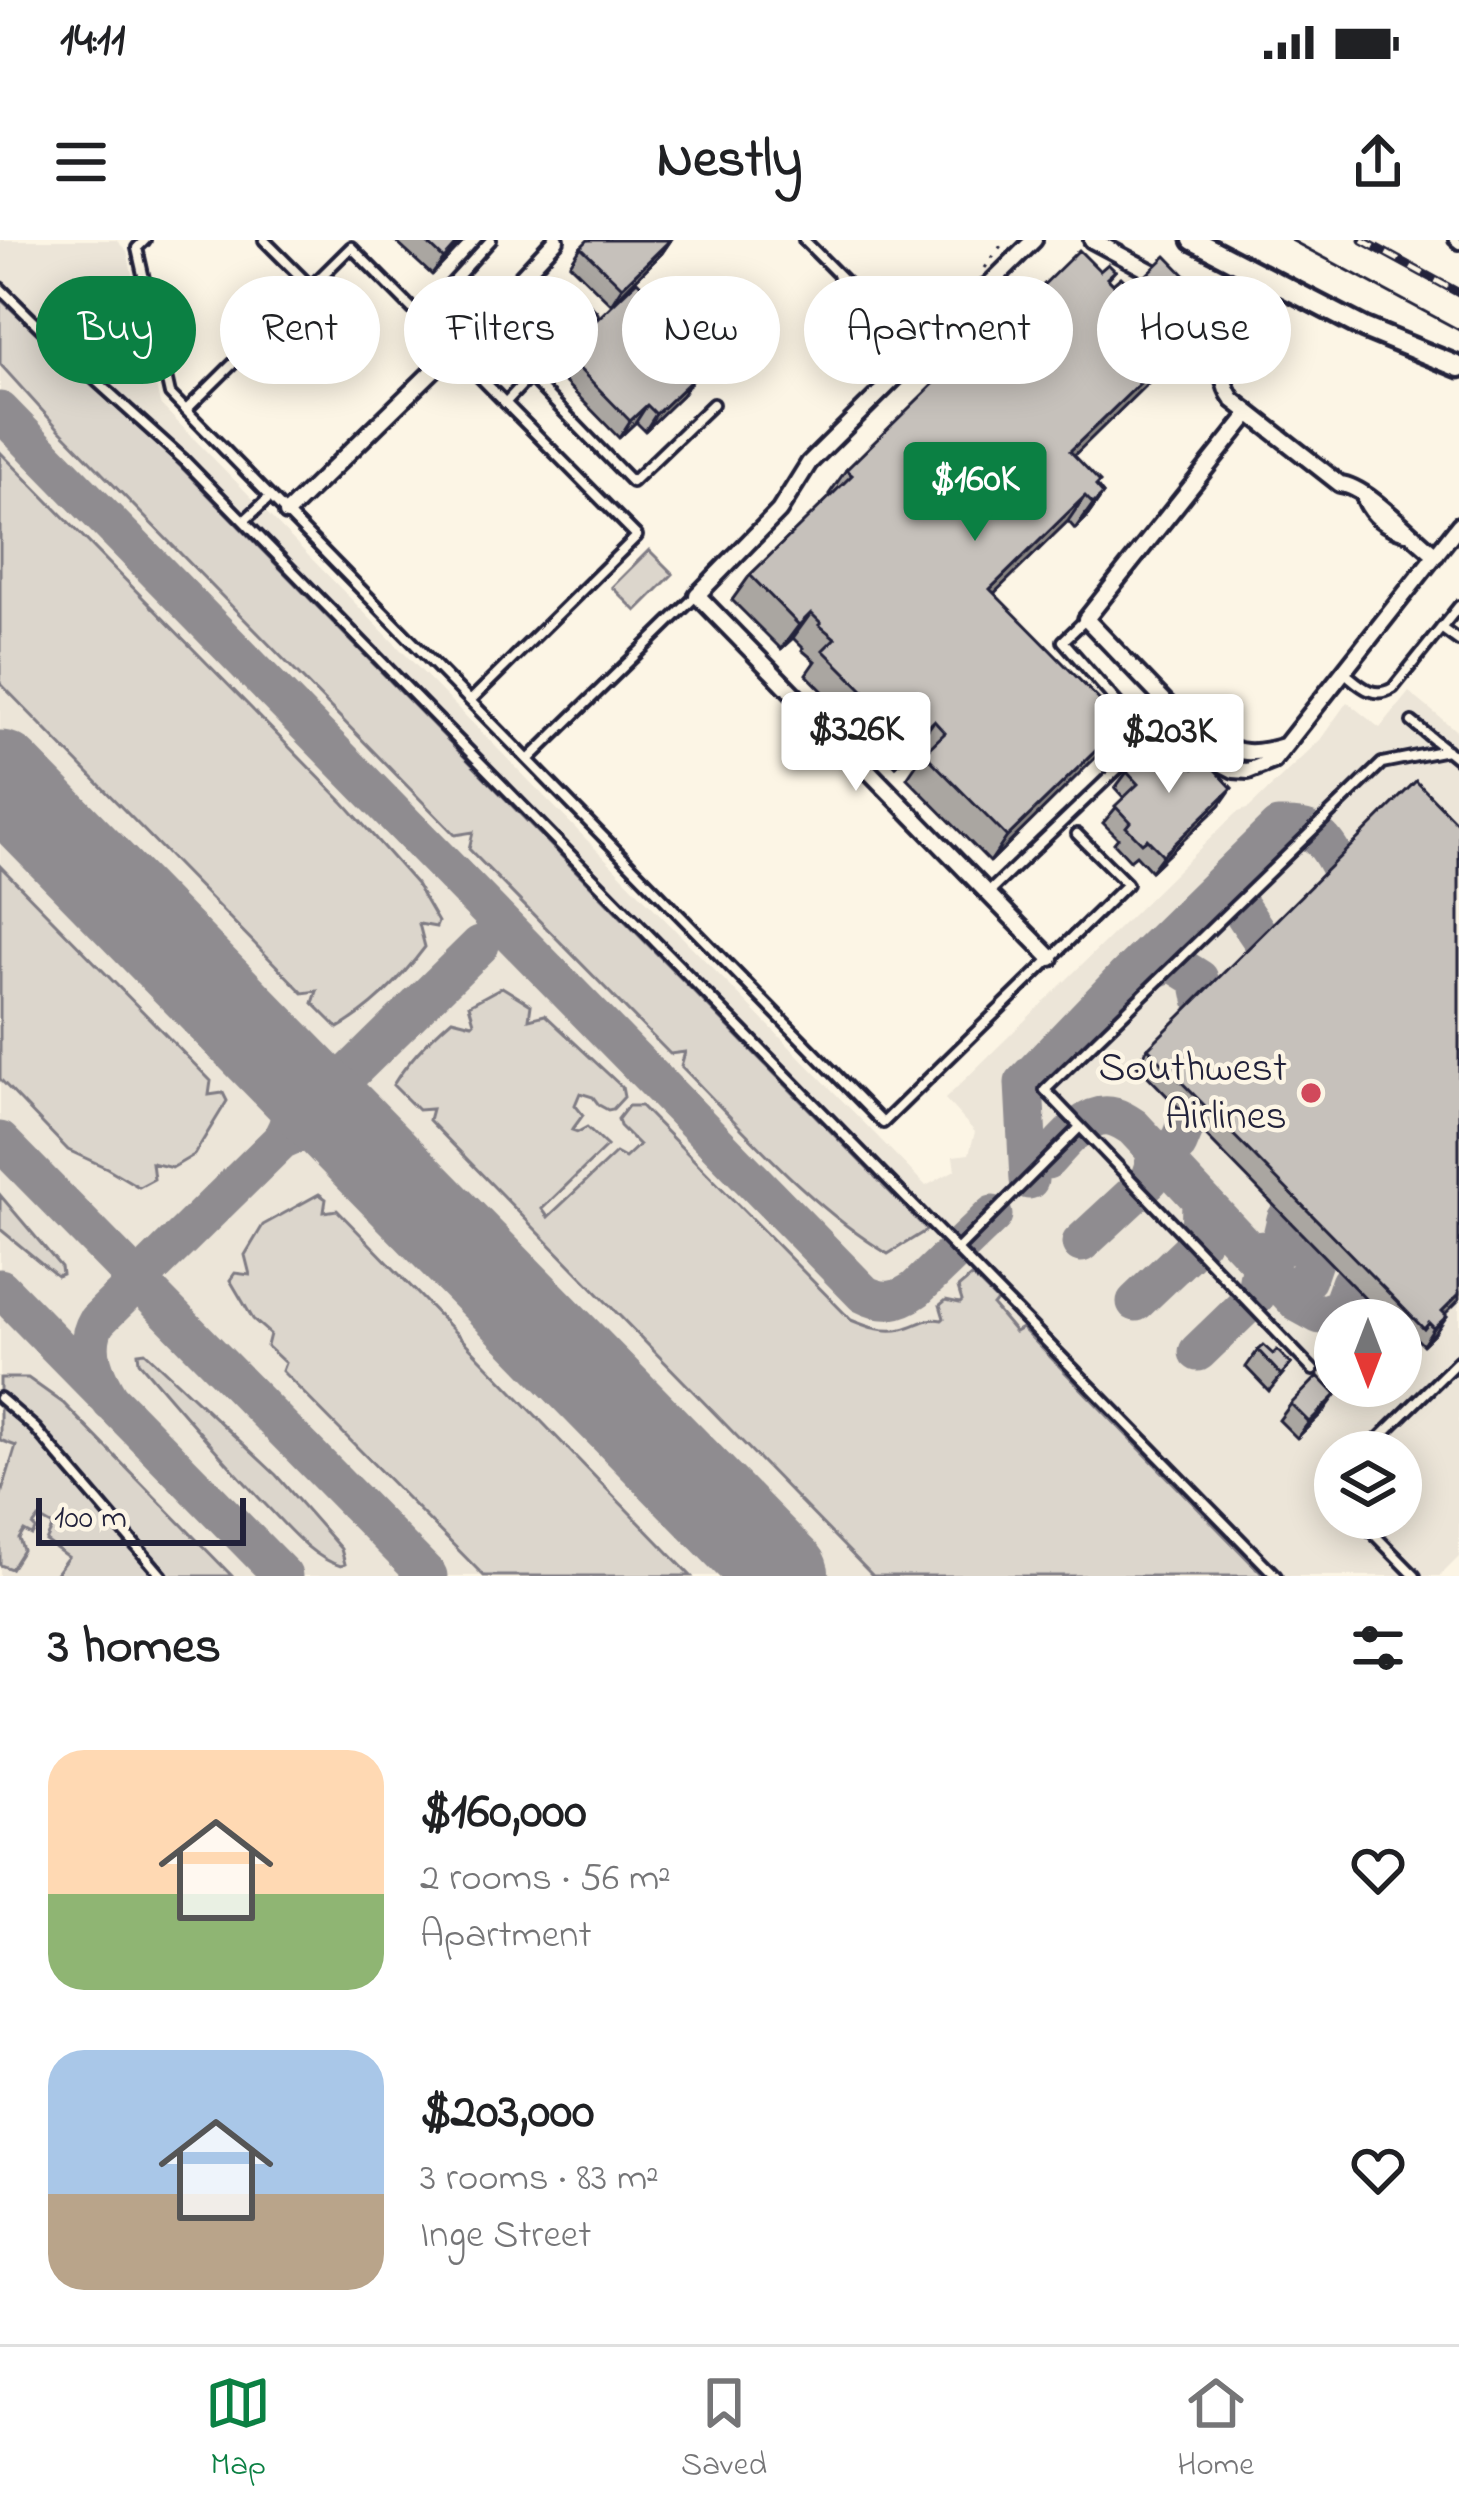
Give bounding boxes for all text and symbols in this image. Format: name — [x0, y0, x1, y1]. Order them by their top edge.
text: 14:11 — [60, 9, 125, 75]
text: Nestly — [657, 123, 802, 201]
icon: menu — [48, 129, 114, 195]
icon: share — [1345, 129, 1411, 195]
chip: Buy — [36, 276, 196, 384]
chip: Rent — [220, 276, 380, 384]
chip: Filters — [404, 276, 598, 384]
chip: New — [622, 276, 780, 384]
chip: Apartment — [804, 276, 1073, 384]
chip: House — [1097, 276, 1291, 384]
pin: $160K — [891, 442, 1059, 544]
text: $160K — [931, 452, 1019, 509]
pin: $326K — [772, 692, 940, 794]
pin: $203K — [1085, 694, 1253, 796]
text: $326K — [808, 702, 904, 759]
text: $203K — [1122, 704, 1216, 761]
place label: Southwest Airlines — [1098, 1039, 1287, 1148]
marker: Southwest Airlines — [1298, 1080, 1324, 1106]
north arrow — [1314, 1299, 1422, 1407]
map controls — [1314, 1299, 1422, 1539]
button: layers — [1314, 1431, 1422, 1539]
scale bar — [36, 1492, 246, 1545]
text: 100 m — [54, 1495, 127, 1543]
text: 3 homes — [48, 1611, 221, 1686]
icon: filters — [1345, 1615, 1411, 1681]
text: $160,000 — [420, 1776, 586, 1851]
icon: home — [144, 1798, 288, 1942]
icon: heart — [1345, 1837, 1411, 1903]
text: 2 rooms · 56 m² — [420, 1851, 671, 1908]
text: Apartment — [420, 1908, 592, 1965]
text: $203,000 — [420, 2076, 594, 2151]
icon: home — [144, 2098, 288, 2242]
icon: heart — [1345, 2137, 1411, 2203]
text: 3 rooms · 83 m² — [420, 2151, 659, 2208]
text: Inge Street — [420, 2208, 591, 2265]
tab: Map — [205, 2370, 271, 2490]
tab: Saved — [681, 2370, 767, 2490]
tab: Home — [1177, 2370, 1254, 2490]

